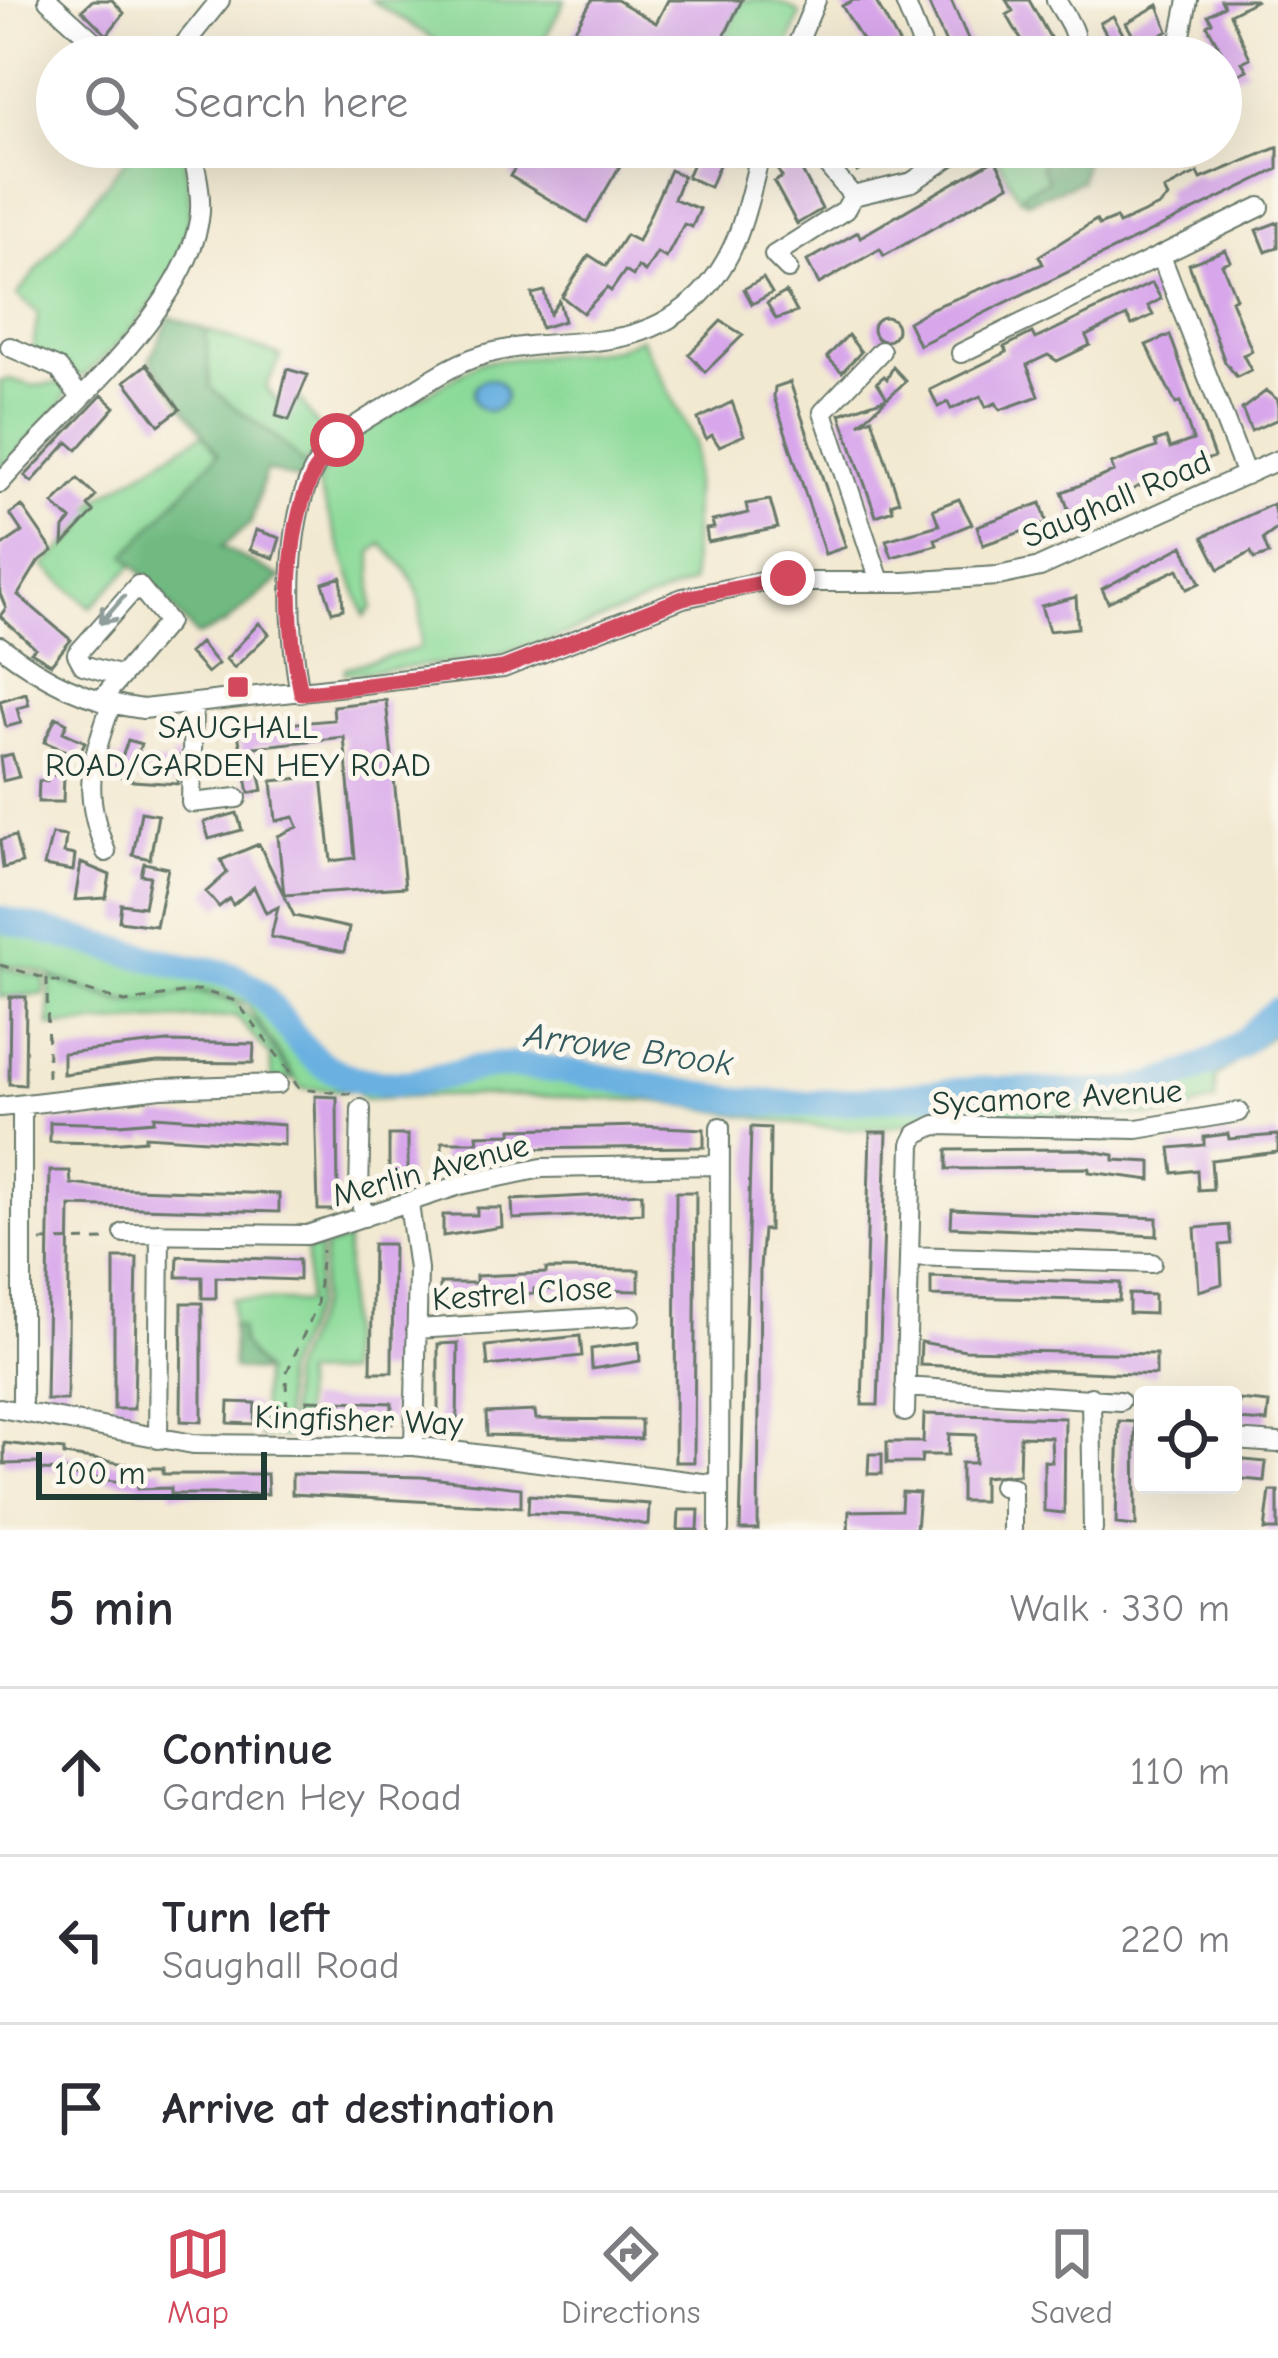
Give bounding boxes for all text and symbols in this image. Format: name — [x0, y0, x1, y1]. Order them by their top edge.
search box — [36, 36, 1242, 168]
icon: search — [78, 69, 144, 135]
text: Search here — [174, 76, 408, 128]
route start — [310, 413, 364, 467]
street label: Saughall Road — [1016, 442, 1216, 556]
route end — [761, 551, 815, 605]
one-way arrow — [99, 594, 127, 625]
marker: SAUGHALL ROAD/GARDEN HEY ROAD — [225, 674, 251, 700]
place label: SAUGHALL ROAD/GARDEN HEY ROAD — [45, 708, 431, 784]
water label: Arrowe Brook — [521, 1014, 736, 1084]
street label: Sycamore Avenue — [931, 1071, 1183, 1123]
street label: Merlin Avenue — [328, 1126, 533, 1214]
street label: Kestrel Close — [431, 1268, 613, 1318]
map controls — [1134, 1386, 1242, 1494]
button: locate — [1134, 1386, 1242, 1494]
street label: Kingfisher Way — [254, 1397, 464, 1443]
scale bar — [36, 1446, 267, 1499]
text: 100 m — [54, 1454, 146, 1492]
text: 5 min — [48, 1579, 174, 1638]
text: Walk · 330 m — [1010, 1586, 1230, 1631]
text: Continue — [162, 1723, 332, 1775]
icon: ahead — [48, 1739, 114, 1805]
text: 110 m — [1130, 1749, 1230, 1794]
text: Garden Hey Road — [162, 1775, 462, 1820]
text: Turn left — [162, 1891, 329, 1943]
icon: left — [48, 1907, 114, 1973]
text: 220 m — [1120, 1917, 1230, 1962]
text: Saughall Road — [162, 1943, 400, 1988]
icon: arrive — [48, 2075, 114, 2141]
text: Arrive at destination — [162, 2082, 555, 2134]
tab: Map — [165, 2221, 231, 2331]
tab: Directions — [561, 2221, 701, 2331]
tab: Saved — [1031, 2221, 1113, 2331]

